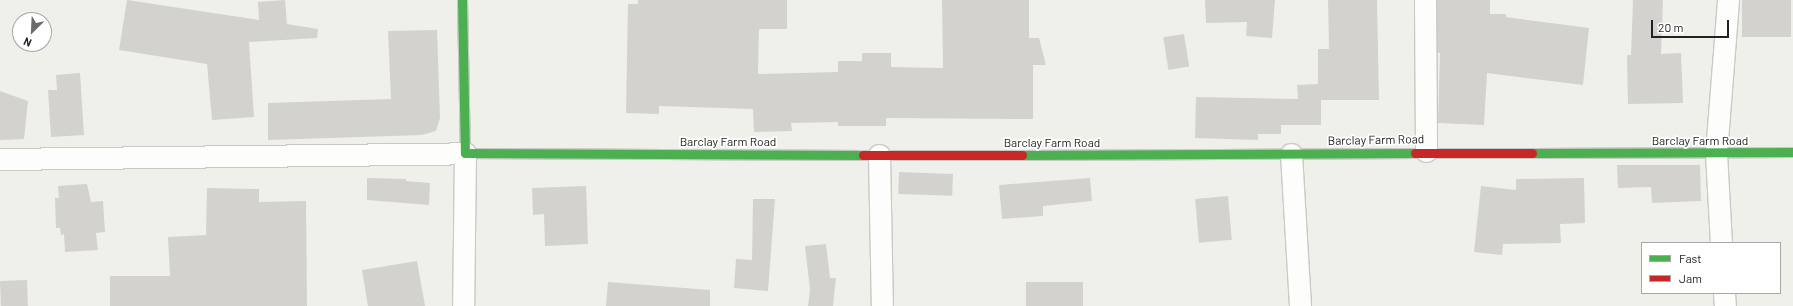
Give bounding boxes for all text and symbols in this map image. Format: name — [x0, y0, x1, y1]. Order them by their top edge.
north arrow — [12, 12, 52, 52]
scale bar — [1653, 12, 1731, 38]
text: 20 m — [1658, 20, 1684, 34]
text: N — [21, 35, 33, 50]
street label: Barclay Farm Road — [1328, 132, 1424, 148]
street label: Barclay Farm Road — [1652, 134, 1748, 148]
street label: Barclay Farm Road — [680, 135, 776, 149]
street label: Barclay Farm Road — [1004, 136, 1100, 150]
legend — [1641, 242, 1781, 294]
text: Fast — [1679, 251, 1702, 265]
text: Jam — [1679, 271, 1702, 285]

